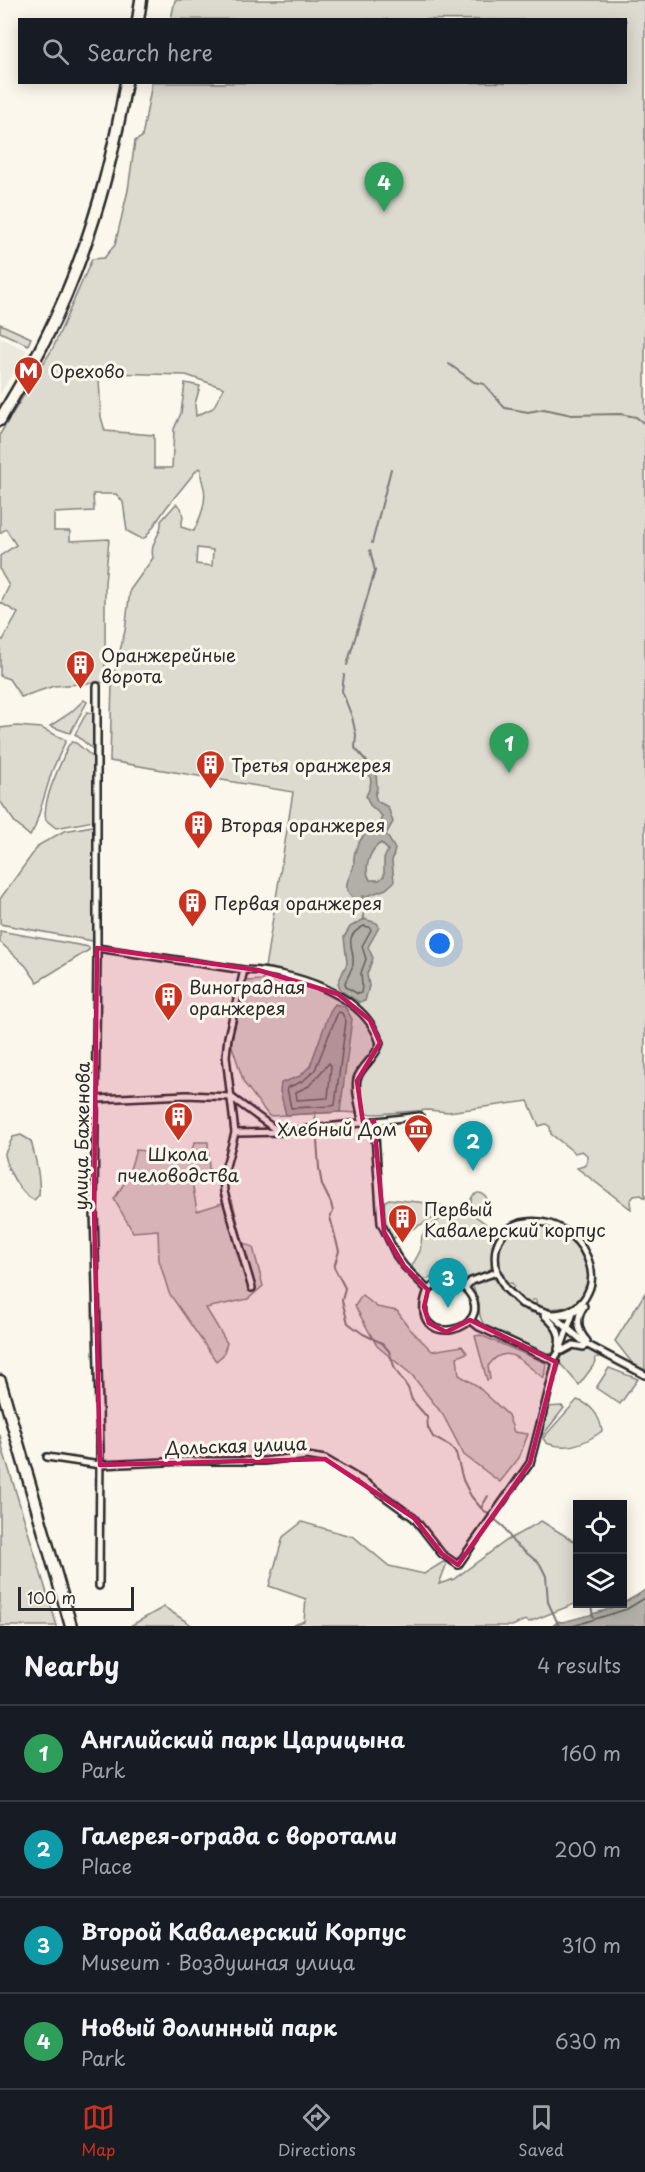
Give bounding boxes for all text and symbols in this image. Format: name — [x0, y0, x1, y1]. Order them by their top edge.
search box — [18, 18, 627, 84]
icon: search — [39, 35, 72, 68]
text: Search here — [87, 35, 213, 68]
pin: 4 — [364, 162, 404, 212]
metro station icon: Орехово — [13, 354, 45, 396]
place label: Орехово — [50, 357, 125, 384]
place label: Оранжерейные ворота — [101, 641, 236, 689]
building icon: Оранжерейные ворота — [64, 648, 96, 690]
pin: 1 — [490, 724, 528, 773]
building icon: Третья оранжерея — [194, 748, 226, 790]
place label: Третья оранжерея — [231, 751, 391, 778]
building icon: Вторая оранжерея — [183, 808, 215, 850]
place label: Вторая оранжерея — [220, 811, 385, 838]
building icon: Первая оранжерея — [177, 886, 209, 928]
place label: Первая оранжерея — [214, 889, 382, 916]
your location — [425, 929, 454, 958]
place label: Виноградная оранжерея — [189, 973, 306, 1021]
building icon: Виноградная оранжерея — [152, 980, 184, 1022]
street label: улица Баженова — [66, 1061, 96, 1211]
building icon: Школа пчеловодства — [162, 1100, 194, 1142]
museum icon: Хлебный Дом — [402, 1112, 434, 1154]
place label: Хлебный Дом — [278, 1115, 397, 1142]
pin: 2 — [454, 1122, 492, 1171]
place label: Школа пчеловодства — [117, 1140, 240, 1188]
place label: Первый Кавалерский корпус — [424, 1195, 606, 1243]
building icon: Первый Кавалерский корпус — [387, 1202, 419, 1244]
pin: 3 — [428, 1258, 468, 1308]
street label: Дольская улица — [164, 1429, 308, 1461]
map controls — [573, 1500, 627, 1608]
button: locate — [573, 1500, 627, 1554]
button: layers — [573, 1554, 627, 1608]
scale bar — [18, 1584, 134, 1612]
text: 100 m — [27, 1585, 76, 1609]
text: Nearby — [24, 1646, 119, 1685]
text: 4 results — [537, 1650, 621, 1680]
text: Английский парк Царицына — [81, 1722, 405, 1755]
text: 1 — [39, 1738, 48, 1768]
text: 160 m — [561, 1738, 621, 1768]
text: Park — [81, 1755, 126, 1785]
text: Галерея-ограда с воротами — [81, 1818, 397, 1851]
text: 2 — [36, 1834, 51, 1864]
text: 200 m — [554, 1834, 621, 1864]
text: Place — [81, 1851, 132, 1881]
text: Второй Кавалерский Корпус — [81, 1914, 406, 1947]
text: 3 — [37, 1930, 50, 1960]
text: 310 m — [561, 1930, 621, 1960]
text: Museum · Воздушная улица — [81, 1947, 355, 1977]
text: Новый долинный парк — [81, 2010, 337, 2043]
text: 4 — [37, 2026, 50, 2056]
text: 630 m — [555, 2026, 621, 2056]
text: Park — [81, 2043, 126, 2073]
tab: Map — [81, 2101, 115, 2161]
tab: Directions — [278, 2101, 356, 2161]
tab: Saved — [518, 2101, 564, 2161]

